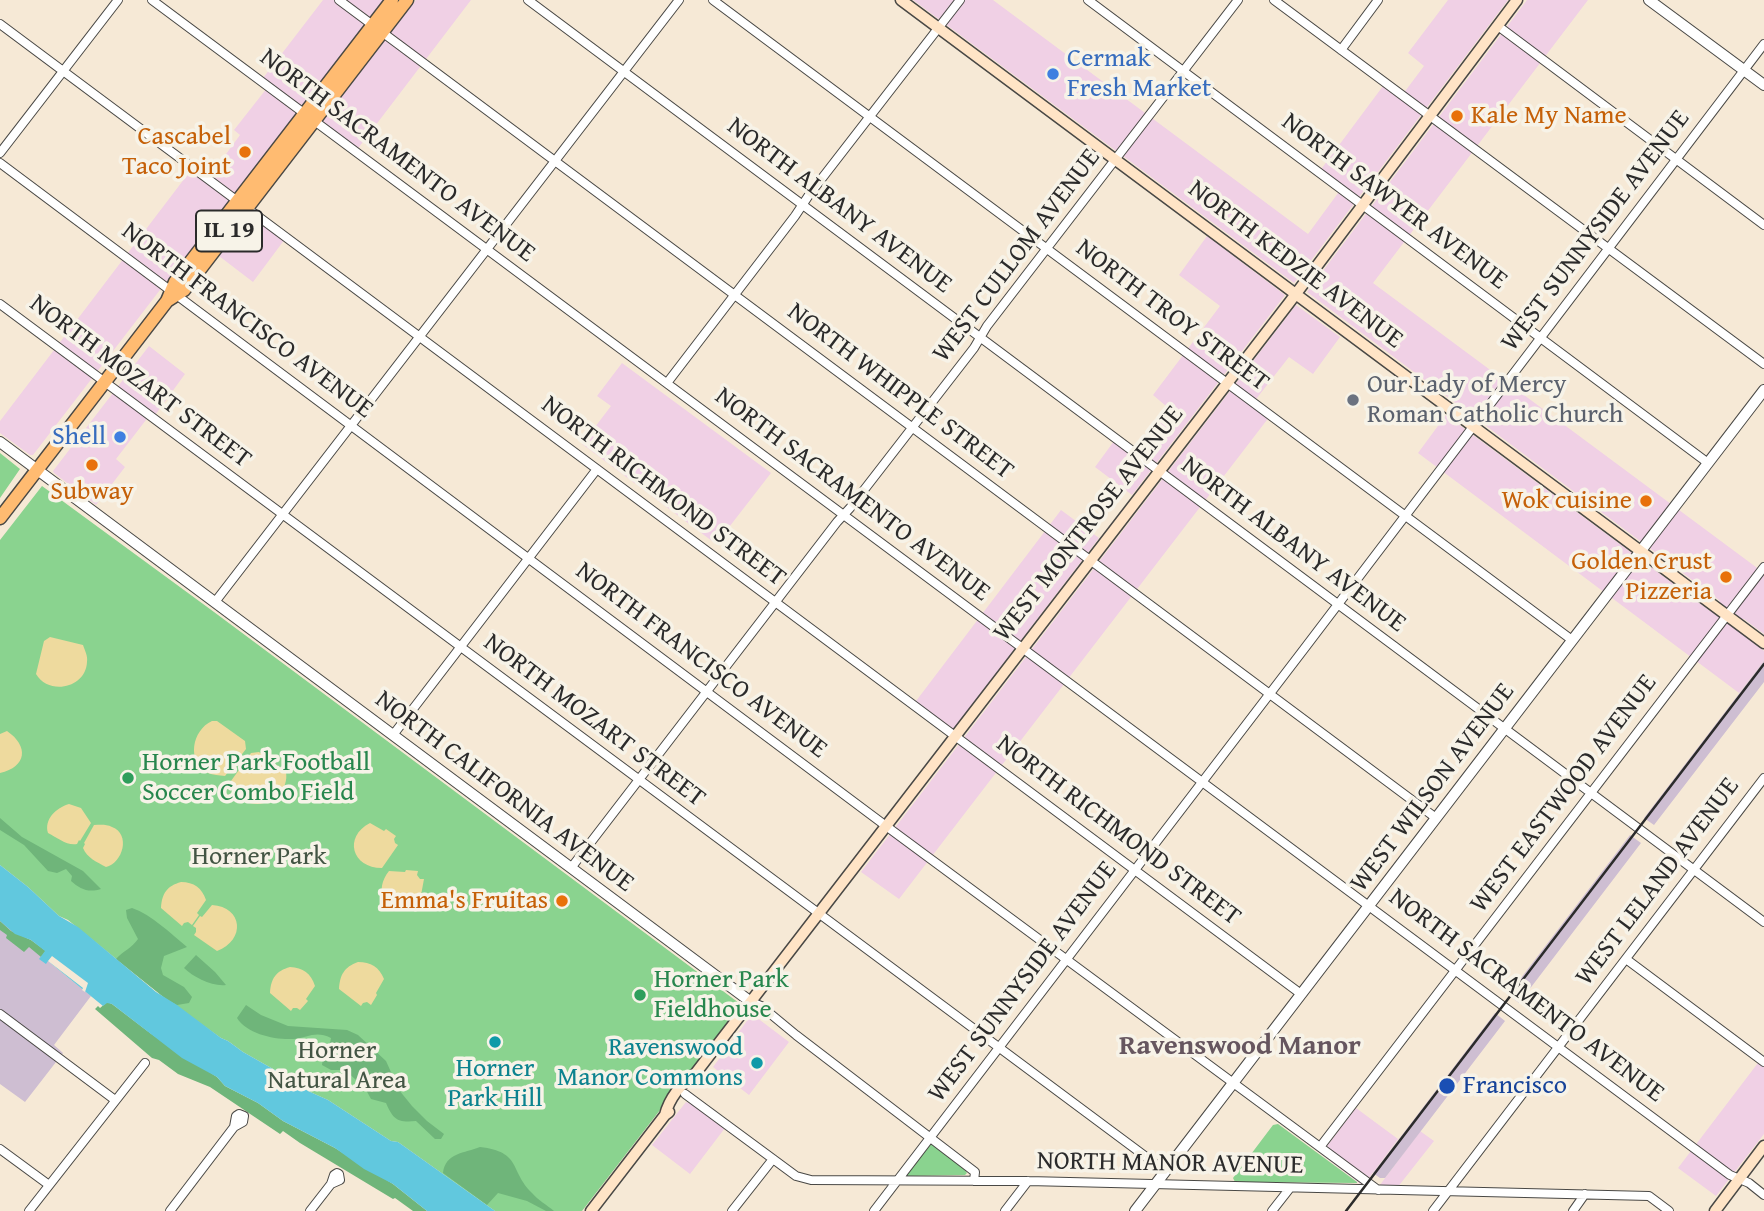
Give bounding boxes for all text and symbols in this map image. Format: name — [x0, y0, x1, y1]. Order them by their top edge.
street label: NORTH SACRAMENTO AVENUE — [253, 42, 541, 270]
place label: Cermak Fresh Market — [1067, 43, 1211, 104]
marker: Cermak Fresh Market — [1045, 66, 1061, 82]
place label: Kale My Name — [1471, 100, 1627, 132]
street label: WEST SUNNYSIDE AVENUE — [1495, 104, 1697, 358]
street label: NORTH SAWYER AVENUE — [1275, 107, 1513, 297]
marker: Kale My Name — [1449, 108, 1465, 124]
street label: NORTH ALBANY AVENUE — [720, 111, 958, 301]
place label: Cascabel Taco Joint — [122, 121, 231, 182]
street label: WEST CULLOM AVENUE — [927, 143, 1107, 369]
marker: Cascabel Taco Joint — [237, 144, 253, 160]
street label: NORTH KEDZIE AVENUE — [1181, 174, 1409, 356]
road number: IL 19 — [196, 210, 262, 252]
street label: NORTH FRANCISCO AVENUE — [115, 216, 379, 426]
street label: NORTH TROY STREET — [1069, 233, 1275, 399]
street label: NORTH MOZART STREET — [23, 289, 257, 475]
street label: NORTH WHIPPLE STREET — [781, 297, 1019, 487]
place label: Our Lady of Mercy Roman Catholic Church — [1367, 369, 1623, 430]
street label: NORTH SACRAMENTO AVENUE — [708, 381, 996, 609]
street label: NORTH RICHMOND STREET — [535, 390, 791, 594]
marker: Our Lady of Mercy Roman Catholic Church — [1345, 392, 1361, 408]
street label: WEST MONTROSE AVENUE — [987, 400, 1191, 648]
place label: Shell — [52, 421, 106, 453]
marker: Shell — [112, 429, 128, 445]
street label: NORTH ALBANY AVENUE — [1174, 450, 1412, 640]
marker: Subway — [84, 457, 100, 473]
place label: Subway — [50, 476, 134, 508]
place label: Wok cuisine — [1501, 485, 1632, 517]
marker: Wok cuisine — [1638, 493, 1654, 509]
place label: Golden Crust Pizzeria — [1571, 546, 1712, 608]
street label: NORTH FRANCISCO AVENUE — [569, 556, 833, 766]
marker: Golden Crust Pizzeria — [1718, 569, 1734, 585]
street label: NORTH MOZART STREET — [477, 628, 711, 814]
street label: WEST EASTWOOD AVENUE — [1464, 669, 1664, 919]
street label: WEST WILSON AVENUE — [1344, 677, 1522, 899]
street label: NORTH CALIFORNIA AVENUE — [369, 685, 639, 899]
street label: NORTH RICHMOND STREET — [990, 729, 1246, 933]
place label: Horner Park Football Soccer Combo Field — [142, 747, 370, 808]
marker: Horner Park Football Soccer Combo Field — [120, 770, 136, 786]
street label: WEST LELAND AVENUE — [1570, 772, 1746, 992]
park label: Horner Park — [192, 841, 326, 873]
street label: WEST SUNNYSIDE AVENUE — [922, 855, 1124, 1109]
street label: NORTH SACRAMENTO AVENUE — [1382, 882, 1670, 1110]
place label: Emma's Fruitas — [381, 885, 548, 917]
marker: Emma's Fruitas — [554, 893, 570, 909]
place label: Horner Park Fieldhouse — [654, 964, 789, 1026]
marker: Horner Park Fieldhouse — [632, 987, 648, 1003]
district label: Ravenswood Manor — [1119, 1030, 1361, 1064]
place label: Ravenswood Manor Commons — [557, 1032, 743, 1094]
marker: Horner Park Hill — [487, 1034, 503, 1050]
park label: Horner Natural Area — [268, 1035, 406, 1096]
place label: Horner Park Hill — [447, 1053, 543, 1114]
marker: Ravenswood Manor Commons — [749, 1055, 765, 1071]
place label: Francisco — [1463, 1070, 1567, 1102]
marker: Francisco — [1437, 1076, 1457, 1096]
street label: NORTH MANOR AVENUE — [1036, 1146, 1304, 1182]

